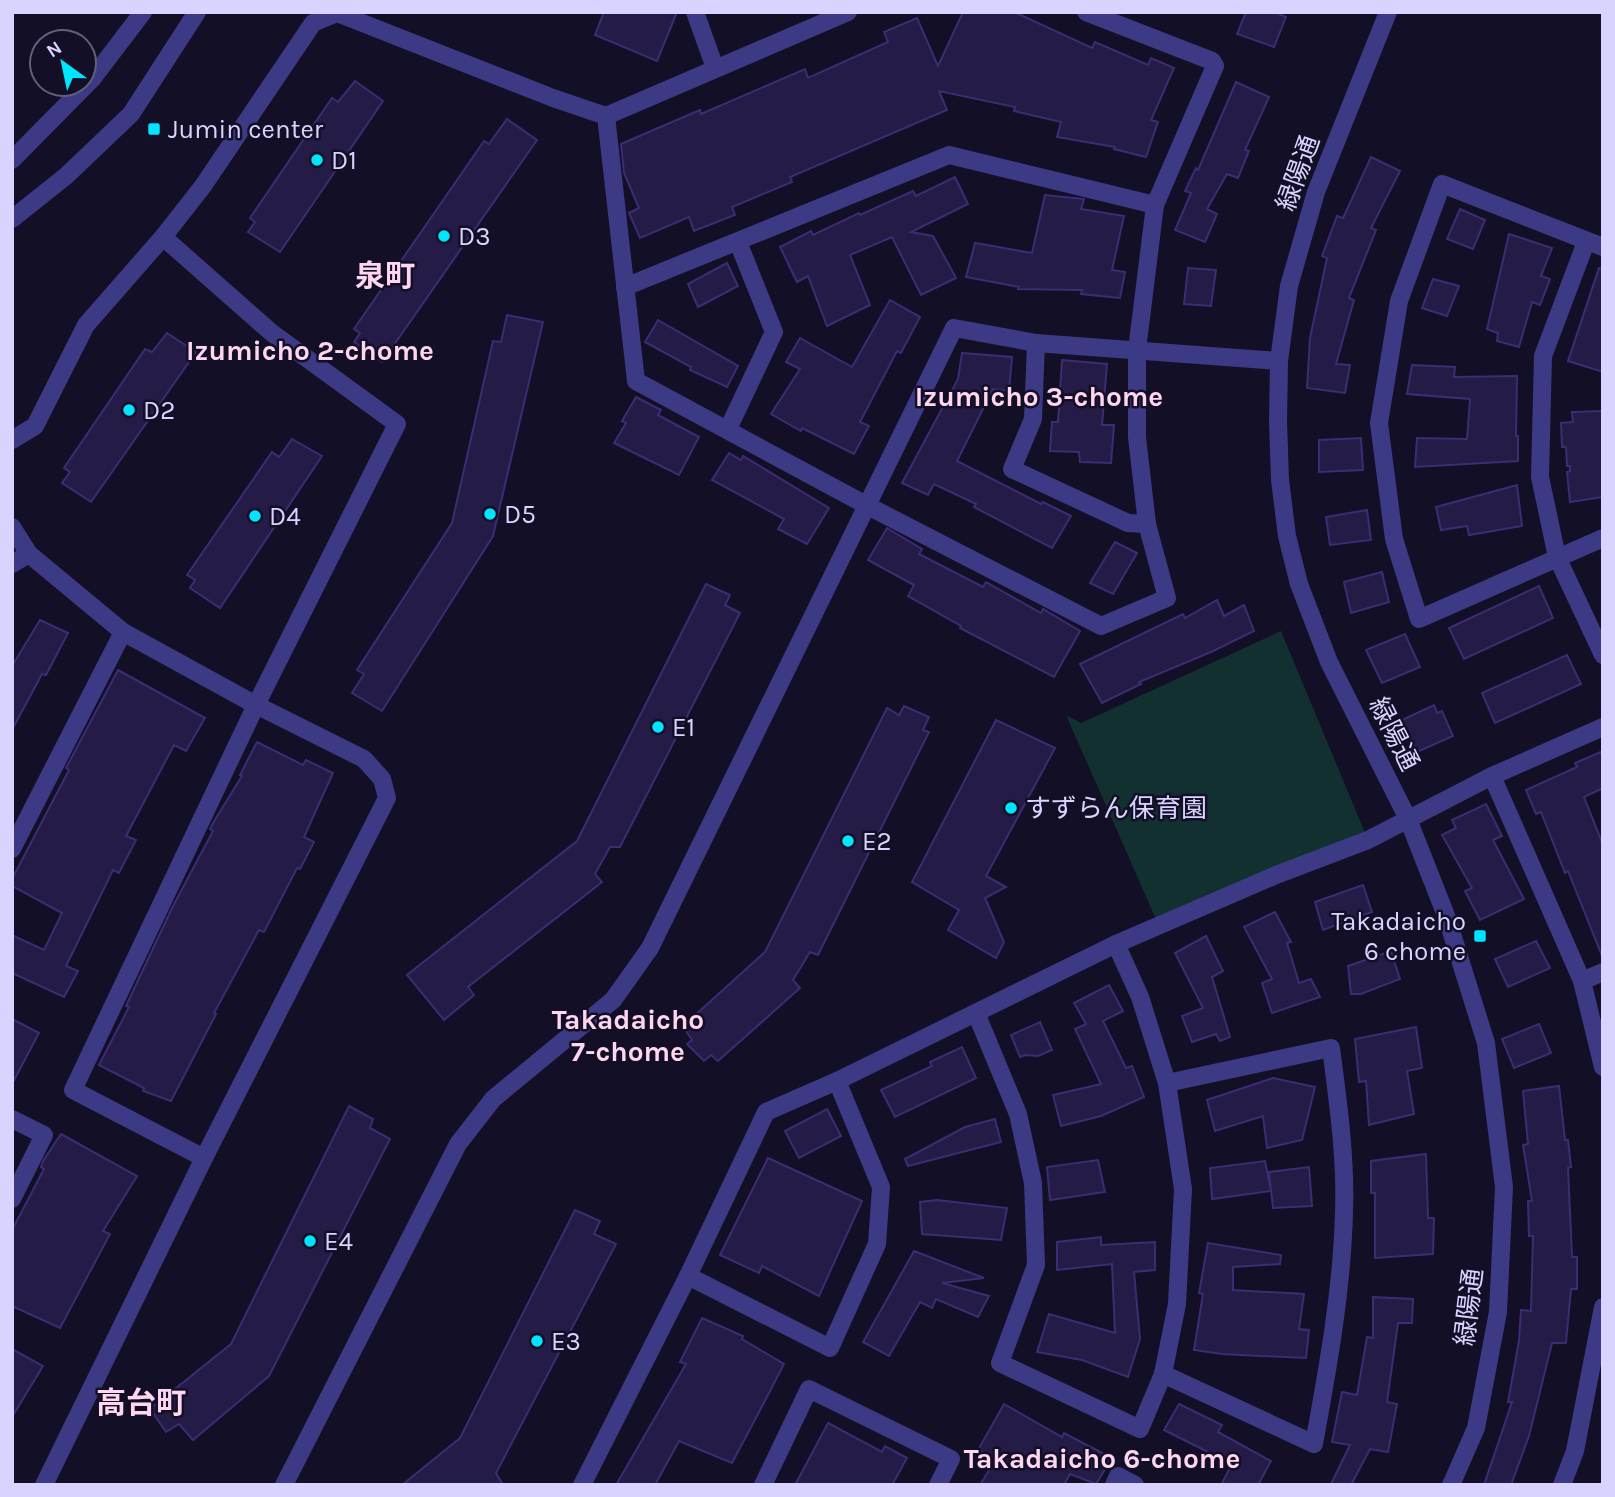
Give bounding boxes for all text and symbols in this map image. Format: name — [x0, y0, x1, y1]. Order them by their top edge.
north arrow — [28, 28, 98, 98]
text: N — [43, 37, 66, 63]
place label: Jumin center — [168, 114, 324, 145]
marker: Jumin center — [146, 121, 162, 137]
street label: 緑陽通 — [1270, 131, 1326, 215]
place label: D1 — [331, 145, 357, 176]
marker: D1 — [309, 152, 325, 168]
place label: D3 — [458, 221, 491, 252]
marker: D3 — [436, 228, 452, 244]
district label: 泉町 — [355, 258, 415, 294]
district label: Izumicho 2-chome — [186, 334, 434, 367]
district label: Izumicho 3-chome — [915, 380, 1163, 413]
place label: D2 — [143, 395, 175, 426]
marker: D2 — [121, 402, 137, 418]
place label: D5 — [504, 499, 536, 530]
place label: D4 — [269, 501, 301, 532]
marker: D5 — [482, 506, 498, 522]
marker: D4 — [247, 508, 263, 524]
street label: 緑陽通 — [1362, 692, 1426, 776]
place label: E1 — [672, 712, 695, 743]
marker: E1 — [650, 719, 666, 735]
place label: すずらん保育園 — [1025, 793, 1207, 824]
marker: すずらん保育園 — [1003, 800, 1019, 816]
place label: E2 — [862, 826, 892, 857]
marker: E2 — [840, 833, 856, 849]
place label: Takadaicho 6 chome — [1331, 906, 1466, 967]
marker: Takadaicho 6 chome — [1472, 928, 1488, 944]
district label: Takadaicho 7-chome — [552, 1003, 704, 1068]
place label: E4 — [324, 1226, 353, 1257]
marker: E4 — [302, 1233, 318, 1249]
street label: 緑陽通 — [1449, 1266, 1489, 1348]
place label: E3 — [551, 1326, 581, 1357]
marker: E3 — [529, 1333, 545, 1349]
district label: 高台町 — [96, 1385, 186, 1421]
district label: Takadaicho 6-chome — [964, 1442, 1240, 1475]

